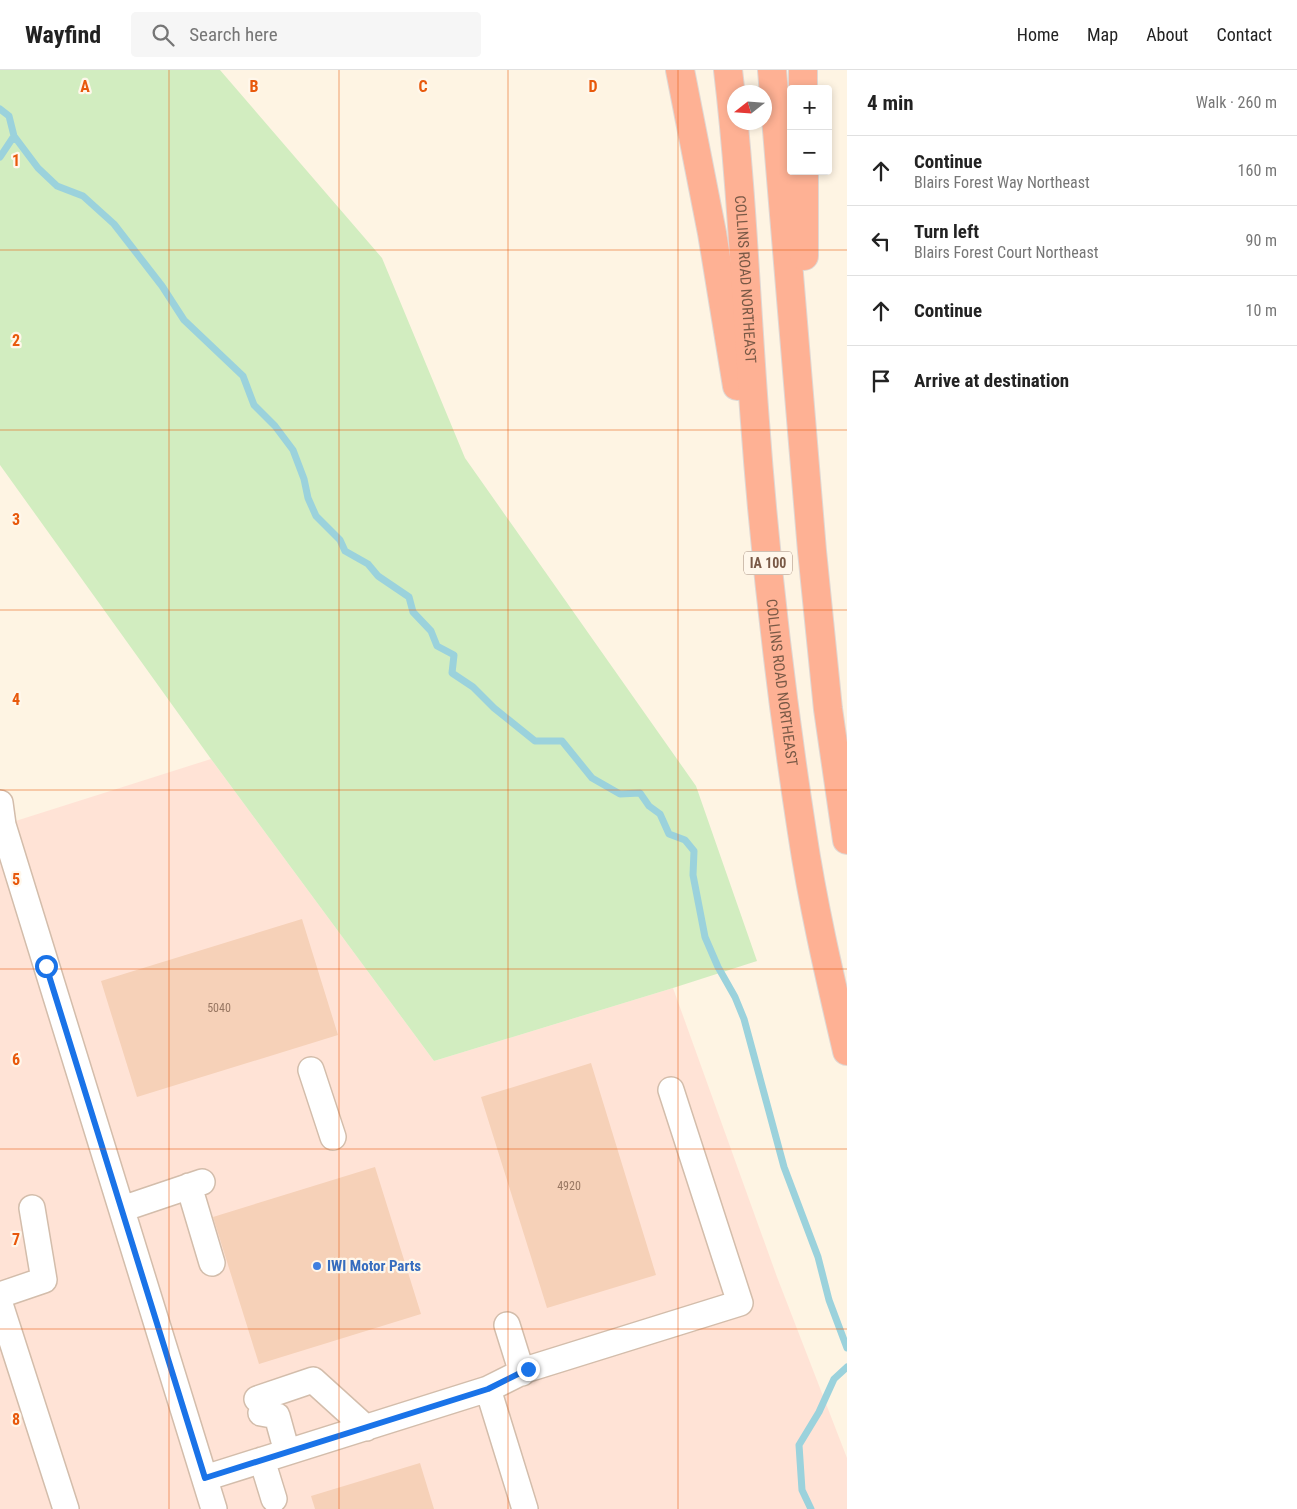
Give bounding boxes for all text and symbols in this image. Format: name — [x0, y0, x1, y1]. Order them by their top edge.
search box — [131, 12, 481, 57]
text: Wayfind — [25, 21, 101, 49]
icon: search — [149, 21, 177, 49]
text: Search here — [189, 23, 278, 46]
text: Home — [1017, 24, 1059, 45]
text: Map — [1087, 24, 1118, 45]
text: About — [1146, 24, 1188, 45]
text: Contact — [1216, 24, 1272, 45]
text: A — [80, 77, 90, 96]
text: B — [250, 77, 259, 96]
text: C — [418, 77, 428, 96]
text: D — [588, 77, 598, 96]
north arrow — [727, 85, 772, 130]
map controls — [787, 85, 832, 175]
button: + — [787, 85, 832, 130]
text: 4 min — [867, 91, 914, 115]
text: Walk · 260 m — [1196, 93, 1277, 112]
button: − — [787, 130, 832, 175]
text: Continue — [914, 150, 982, 173]
text: 1 — [12, 151, 20, 170]
icon: ahead — [867, 157, 895, 185]
text: 160 m — [1238, 161, 1277, 180]
text: Blairs Forest Way Northeast — [914, 173, 1090, 192]
street label: COLLINS ROAD NORTHEAST — [731, 195, 760, 364]
text: Turn left — [914, 220, 979, 243]
icon: left — [867, 227, 895, 255]
text: 90 m — [1245, 231, 1277, 250]
text: Blairs Forest Court Northeast — [914, 243, 1098, 262]
icon: ahead — [867, 297, 895, 325]
text: Continue — [914, 299, 982, 322]
text: 10 m — [1245, 301, 1277, 320]
text: 2 — [12, 331, 20, 350]
icon: arrive — [867, 367, 895, 395]
text: Arrive at destination — [914, 369, 1069, 392]
text: 3 — [12, 510, 20, 529]
road number: IA 100 — [744, 552, 792, 574]
street label: COLLINS ROAD NORTHEAST — [762, 598, 801, 767]
text: 4 — [12, 690, 20, 709]
text: 5 — [12, 870, 20, 889]
route start — [35, 955, 58, 978]
house number: 5040 — [207, 1001, 231, 1015]
text: 6 — [12, 1050, 20, 1069]
house number: 4920 — [557, 1179, 581, 1193]
text: 7 — [12, 1230, 20, 1249]
place label: IWI Motor Parts — [327, 1257, 421, 1275]
marker: IWI Motor Parts — [311, 1260, 323, 1272]
route end — [517, 1358, 540, 1381]
text: 8 — [12, 1410, 20, 1429]

